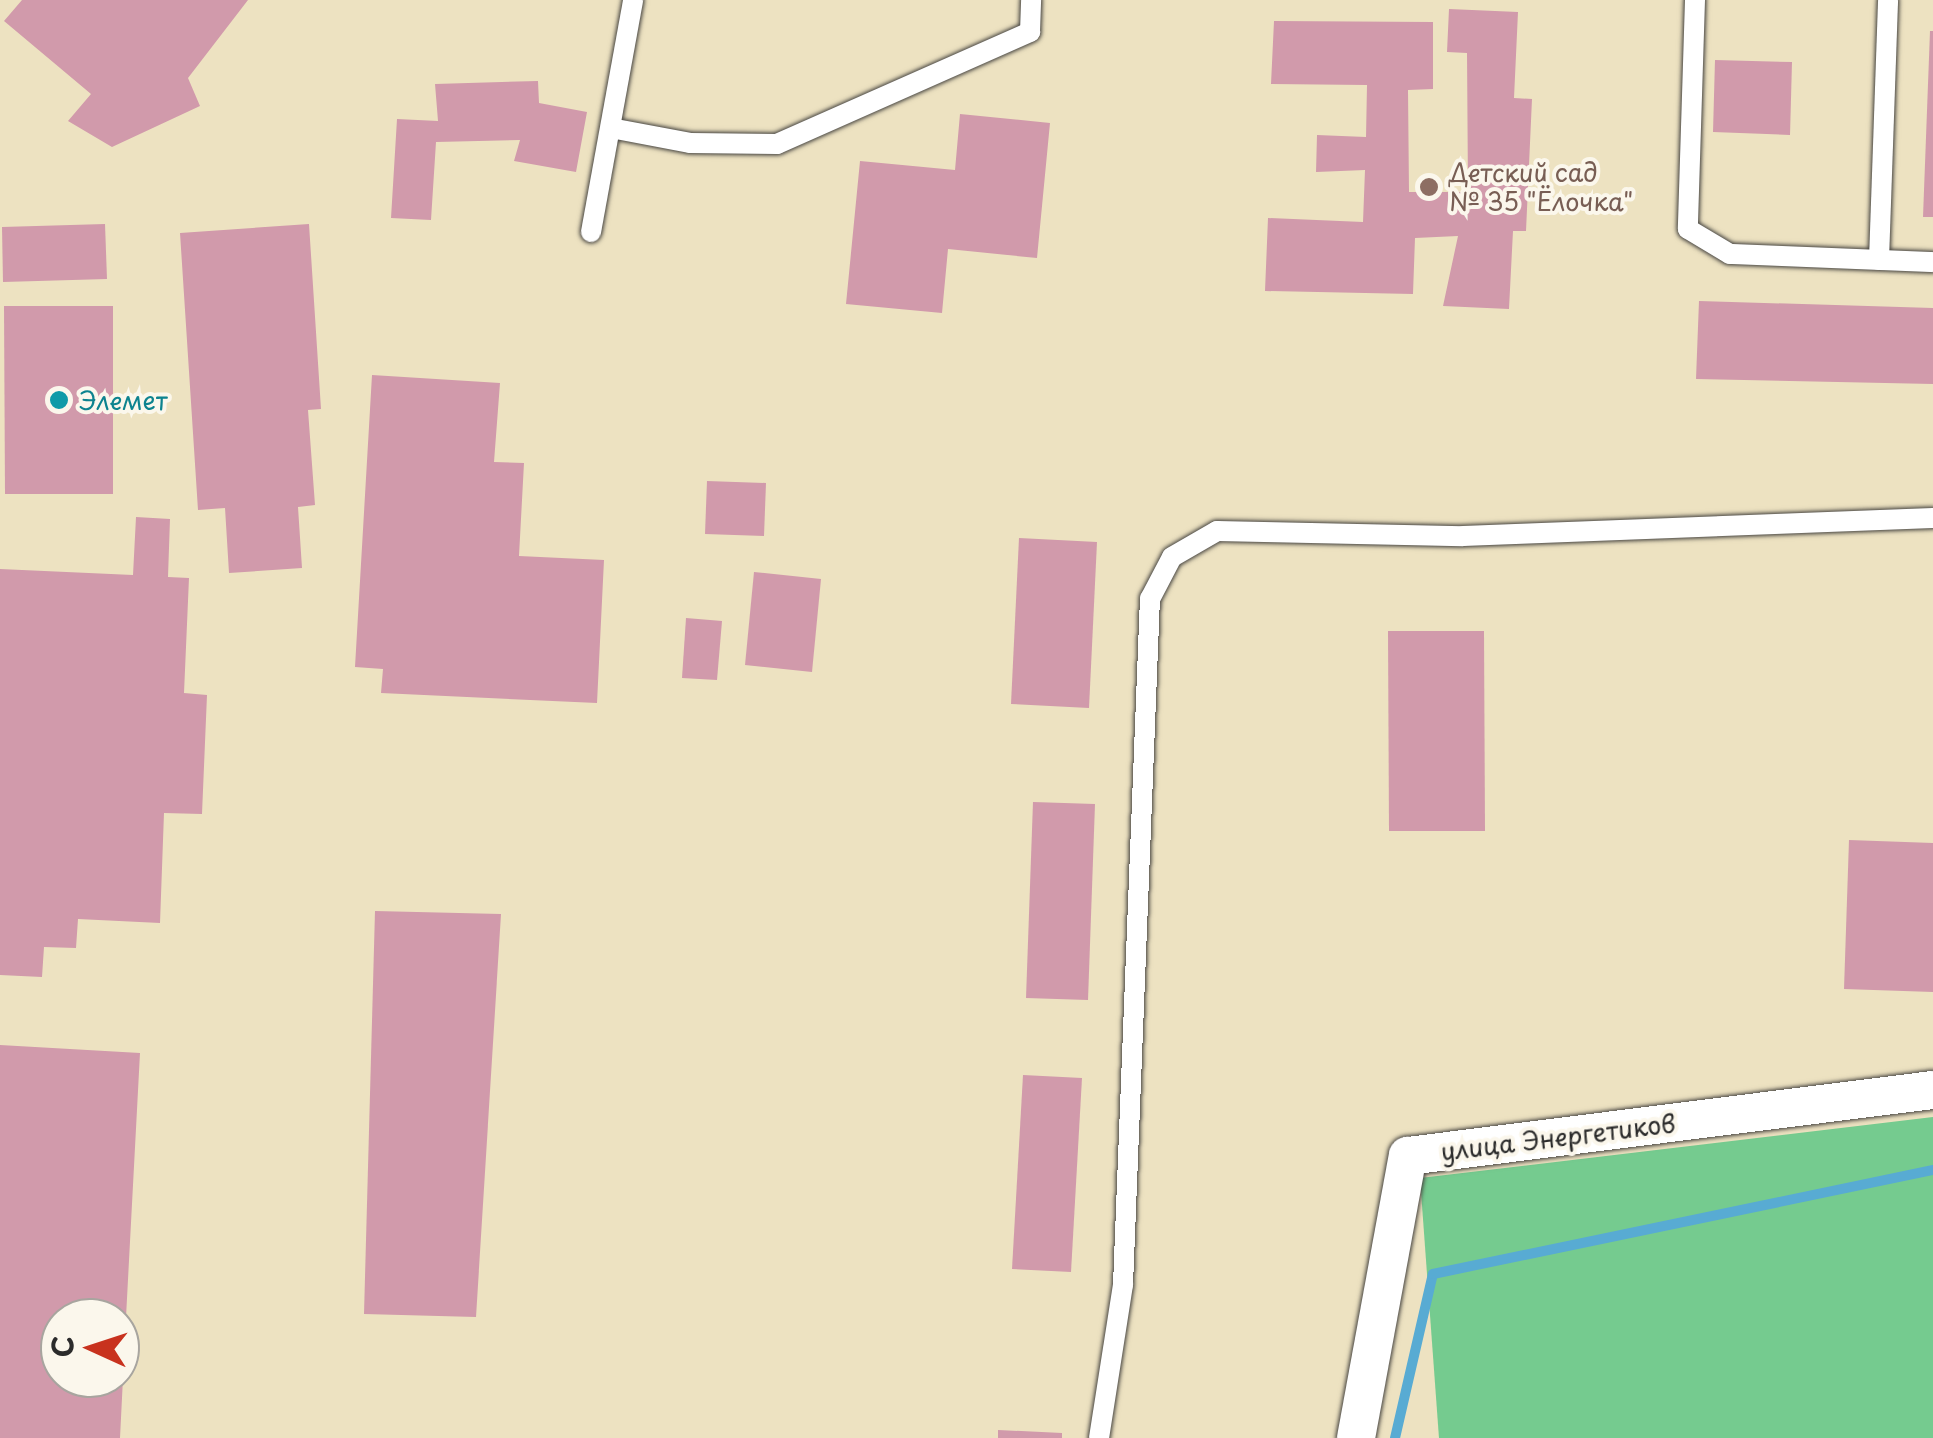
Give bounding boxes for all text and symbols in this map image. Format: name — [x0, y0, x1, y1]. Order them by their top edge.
place label: Детский сад № 35 "Ёлочка" — [1449, 158, 1635, 217]
marker: Детский сад № 35 "Ёлочка" — [1418, 176, 1440, 198]
place label: Элемет — [79, 385, 168, 415]
marker: Элемет — [48, 389, 70, 411]
street label: улица Энергетиков — [1438, 1108, 1678, 1166]
north arrow — [40, 1298, 140, 1398]
text: С — [40, 1335, 84, 1358]

